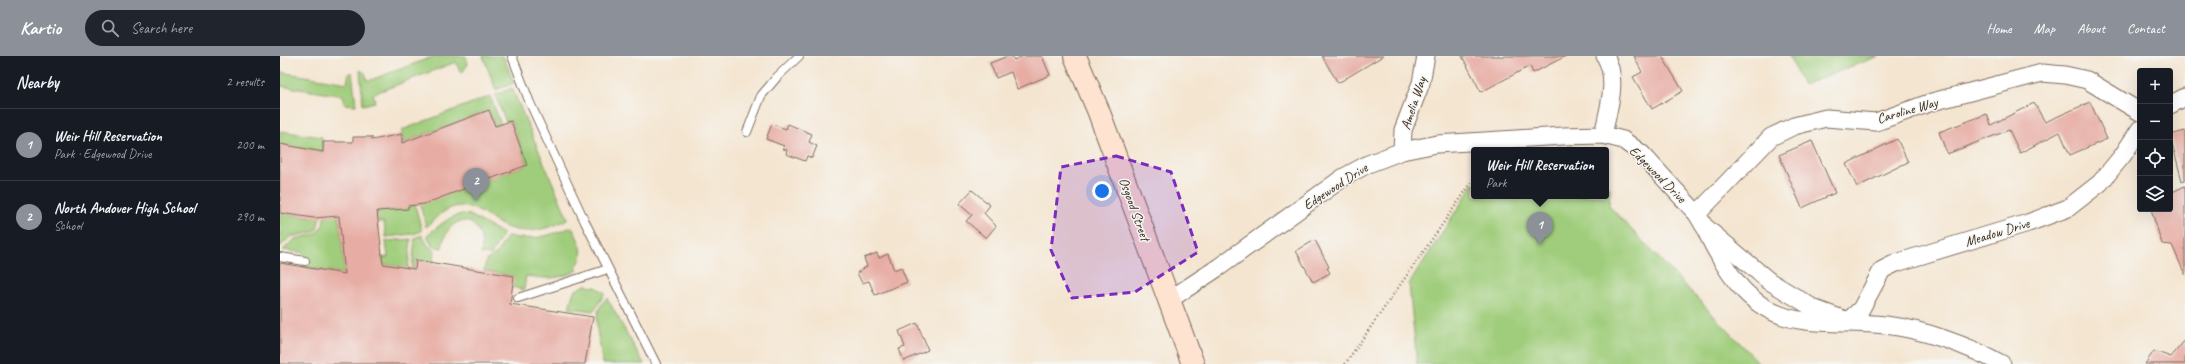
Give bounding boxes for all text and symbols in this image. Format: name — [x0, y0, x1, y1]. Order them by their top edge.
search box — [85, 10, 365, 46]
text: Kartio — [20, 16, 61, 40]
icon: search — [99, 17, 121, 39]
text: Search here — [131, 19, 192, 38]
text: Home — [1986, 20, 2012, 37]
text: Map — [2034, 20, 2055, 37]
text: About — [2077, 20, 2105, 37]
text: Contact — [2127, 20, 2165, 37]
map controls — [2137, 68, 2173, 212]
button: + — [2137, 68, 2173, 104]
text: Nearby — [16, 72, 59, 93]
street label: Amelia Way — [1397, 73, 1430, 132]
text: 2 results — [226, 74, 264, 90]
street label: Caroline Way — [1875, 93, 1941, 127]
button: − — [2137, 104, 2173, 140]
text: Weir Hill Reservation — [54, 127, 162, 146]
text: 1 — [26, 137, 32, 153]
text: 200 m — [236, 137, 264, 153]
button: locate — [2137, 140, 2173, 176]
street label: Edgewood Drive — [1626, 142, 1691, 207]
text: Park · Edgewood Drive — [54, 146, 151, 162]
popup — [1471, 147, 1609, 199]
text: Weir Hill Reservation — [1486, 156, 1594, 175]
street label: Edgewood Drive — [1300, 159, 1372, 214]
pin: 2 — [463, 168, 489, 201]
street label: Osgood Street — [1115, 175, 1155, 245]
text: Park — [1486, 175, 1507, 191]
button: layers — [2137, 176, 2173, 212]
your location — [1092, 181, 1112, 201]
text: North Andover High School — [54, 199, 195, 218]
text: 2 — [26, 209, 32, 225]
text: 290 m — [236, 209, 264, 225]
pin: 1 — [1527, 212, 1553, 245]
street label: Meadow Drive — [1963, 214, 2033, 250]
text: School — [54, 218, 82, 234]

